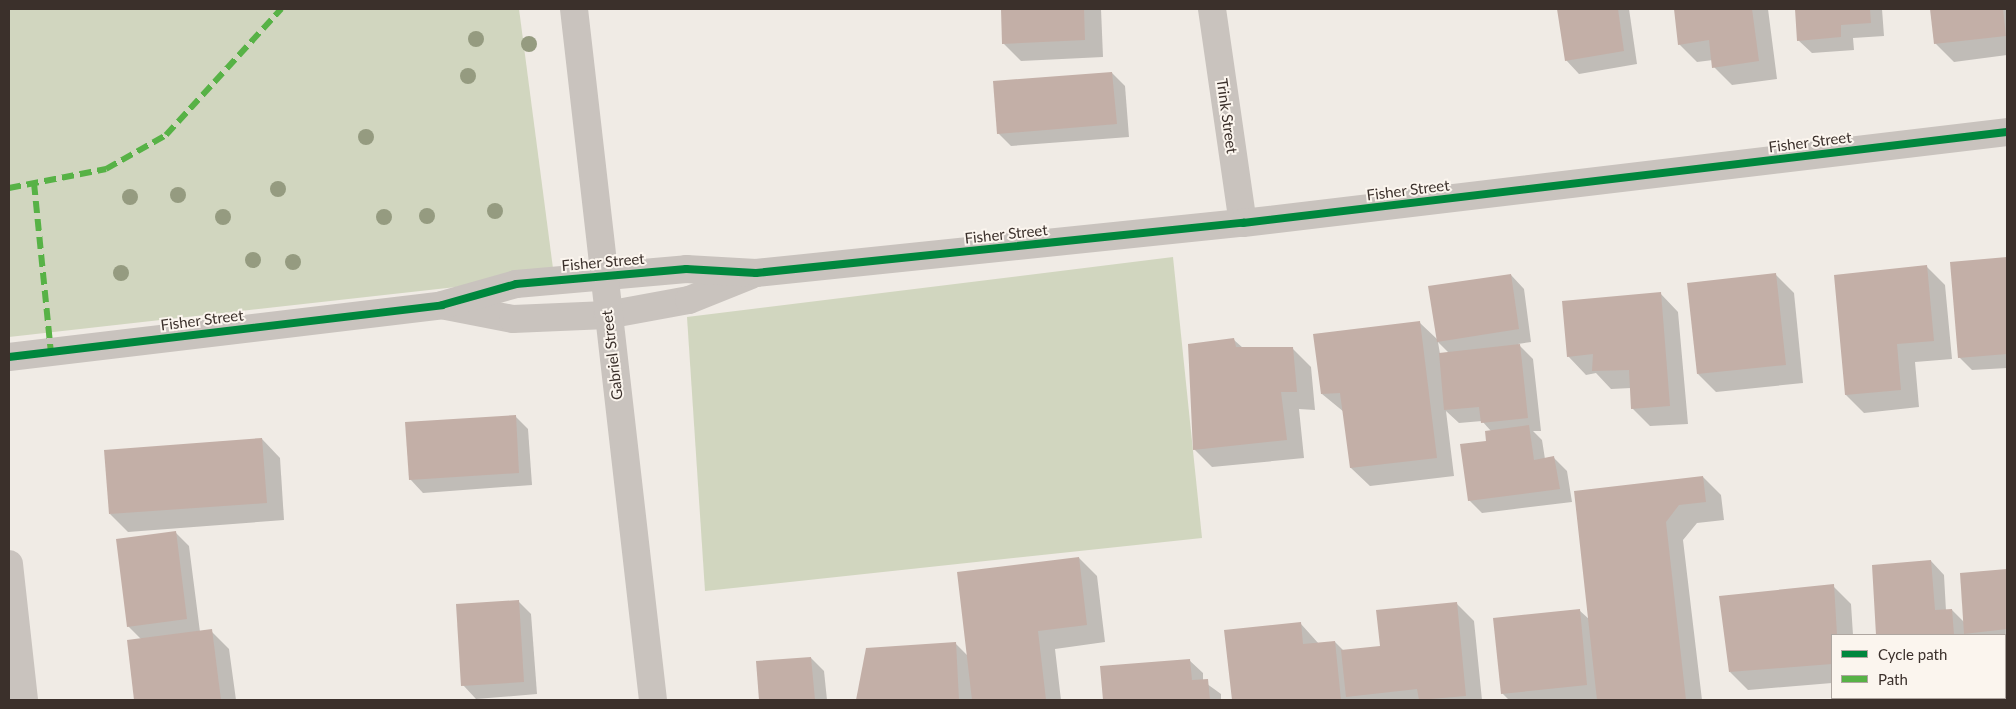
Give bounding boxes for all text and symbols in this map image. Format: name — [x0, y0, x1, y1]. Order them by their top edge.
street label: Trink Street — [1213, 77, 1241, 155]
street label: Fisher Street — [1767, 128, 1853, 156]
street label: Fisher Street — [1365, 176, 1451, 204]
street label: Fisher Street — [963, 221, 1049, 247]
street label: Fisher Street — [561, 249, 645, 275]
street label: Fisher Street — [159, 306, 245, 334]
street label: Gabriel Street — [598, 309, 626, 401]
legend — [1831, 634, 2006, 699]
text: Cycle path — [1878, 645, 1947, 663]
text: Path — [1878, 670, 1908, 688]

